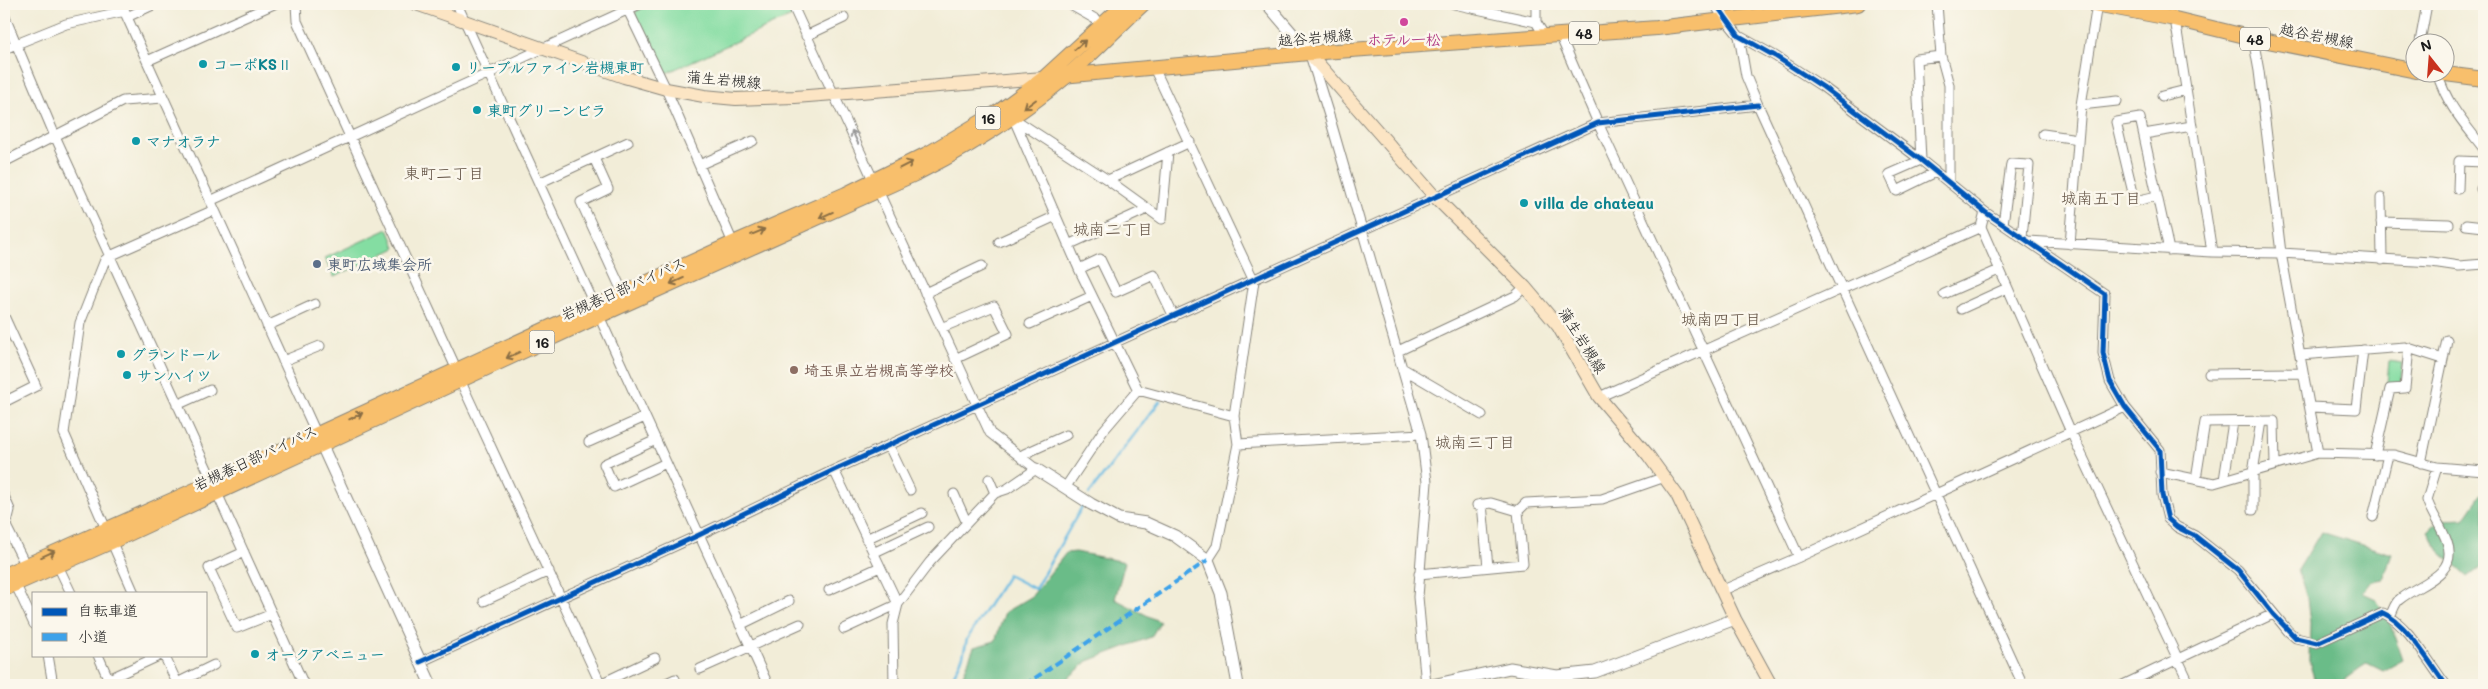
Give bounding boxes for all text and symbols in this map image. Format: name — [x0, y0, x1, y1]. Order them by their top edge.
marker: ホテル一松 — [1398, 16, 1410, 28]
street label: 越谷岩槻線 — [2278, 18, 2356, 52]
road number: 48 — [1569, 22, 1599, 44]
street label: 越谷岩槻線 — [1277, 24, 1353, 50]
road number: 48 — [2240, 28, 2270, 50]
place label: ホテル一松 — [1367, 29, 1441, 49]
north arrow — [2406, 32, 2456, 82]
text: N — [2418, 34, 2434, 56]
one-way arrow — [1073, 39, 1086, 51]
place label: コーポKSⅡ — [213, 54, 292, 74]
place label: リーブルファイン岩槻東町 — [466, 57, 645, 77]
marker: コーポKSⅡ — [197, 58, 209, 70]
marker: リーブルファイン岩槻東町 — [450, 61, 462, 73]
street label: 蒲生岩槻線 — [686, 66, 762, 92]
one-way arrow — [1024, 99, 1037, 110]
place label: 東町グリーンビラ — [487, 100, 606, 120]
marker: 東町グリーンビラ — [471, 104, 483, 116]
road number: 16 — [976, 106, 1000, 130]
one-way arrow — [849, 130, 859, 145]
place label: マナオラナ — [146, 131, 221, 151]
marker: マナオラナ — [130, 135, 142, 147]
one-way arrow — [898, 160, 913, 169]
district label: 東町二丁目 — [404, 162, 484, 183]
district label: 城南五丁目 — [2061, 187, 2141, 208]
place label: villa de chateau — [1534, 193, 1654, 213]
marker: villa de chateau — [1518, 197, 1530, 209]
one-way arrow — [819, 210, 834, 220]
district label: 城南二丁目 — [1073, 218, 1153, 239]
one-way arrow — [750, 226, 765, 236]
street label: 岩槻春日部バイパス — [557, 251, 689, 325]
place label: 東町広域集会所 — [327, 254, 432, 274]
marker: 東町広域集会所 — [311, 258, 323, 270]
one-way arrow — [670, 277, 685, 286]
street label: 蒲生岩槻線 — [1555, 303, 1611, 377]
district label: 城南四丁目 — [1681, 308, 1761, 329]
road number: 16 — [530, 331, 554, 354]
place label: グランドール — [131, 344, 220, 364]
marker: グランドール — [115, 348, 127, 360]
one-way arrow — [506, 351, 521, 361]
place label: 埼玉県立岩槻高等学校 — [804, 360, 954, 380]
marker: 埼玉県立岩槻高等学校 — [788, 364, 800, 376]
place label: サンハイツ — [137, 365, 211, 385]
marker: サンハイツ — [121, 369, 133, 381]
one-way arrow — [348, 411, 363, 420]
street label: 岩槻春日部バイパス — [190, 419, 320, 495]
district label: 城南三丁目 — [1435, 431, 1515, 452]
one-way arrow — [40, 548, 55, 558]
legend — [32, 592, 208, 656]
text: 自転車道 — [78, 600, 138, 620]
text: 小道 — [78, 626, 108, 646]
place label: オークアベニュー — [265, 644, 385, 664]
marker: オークアベニュー — [249, 648, 261, 660]

